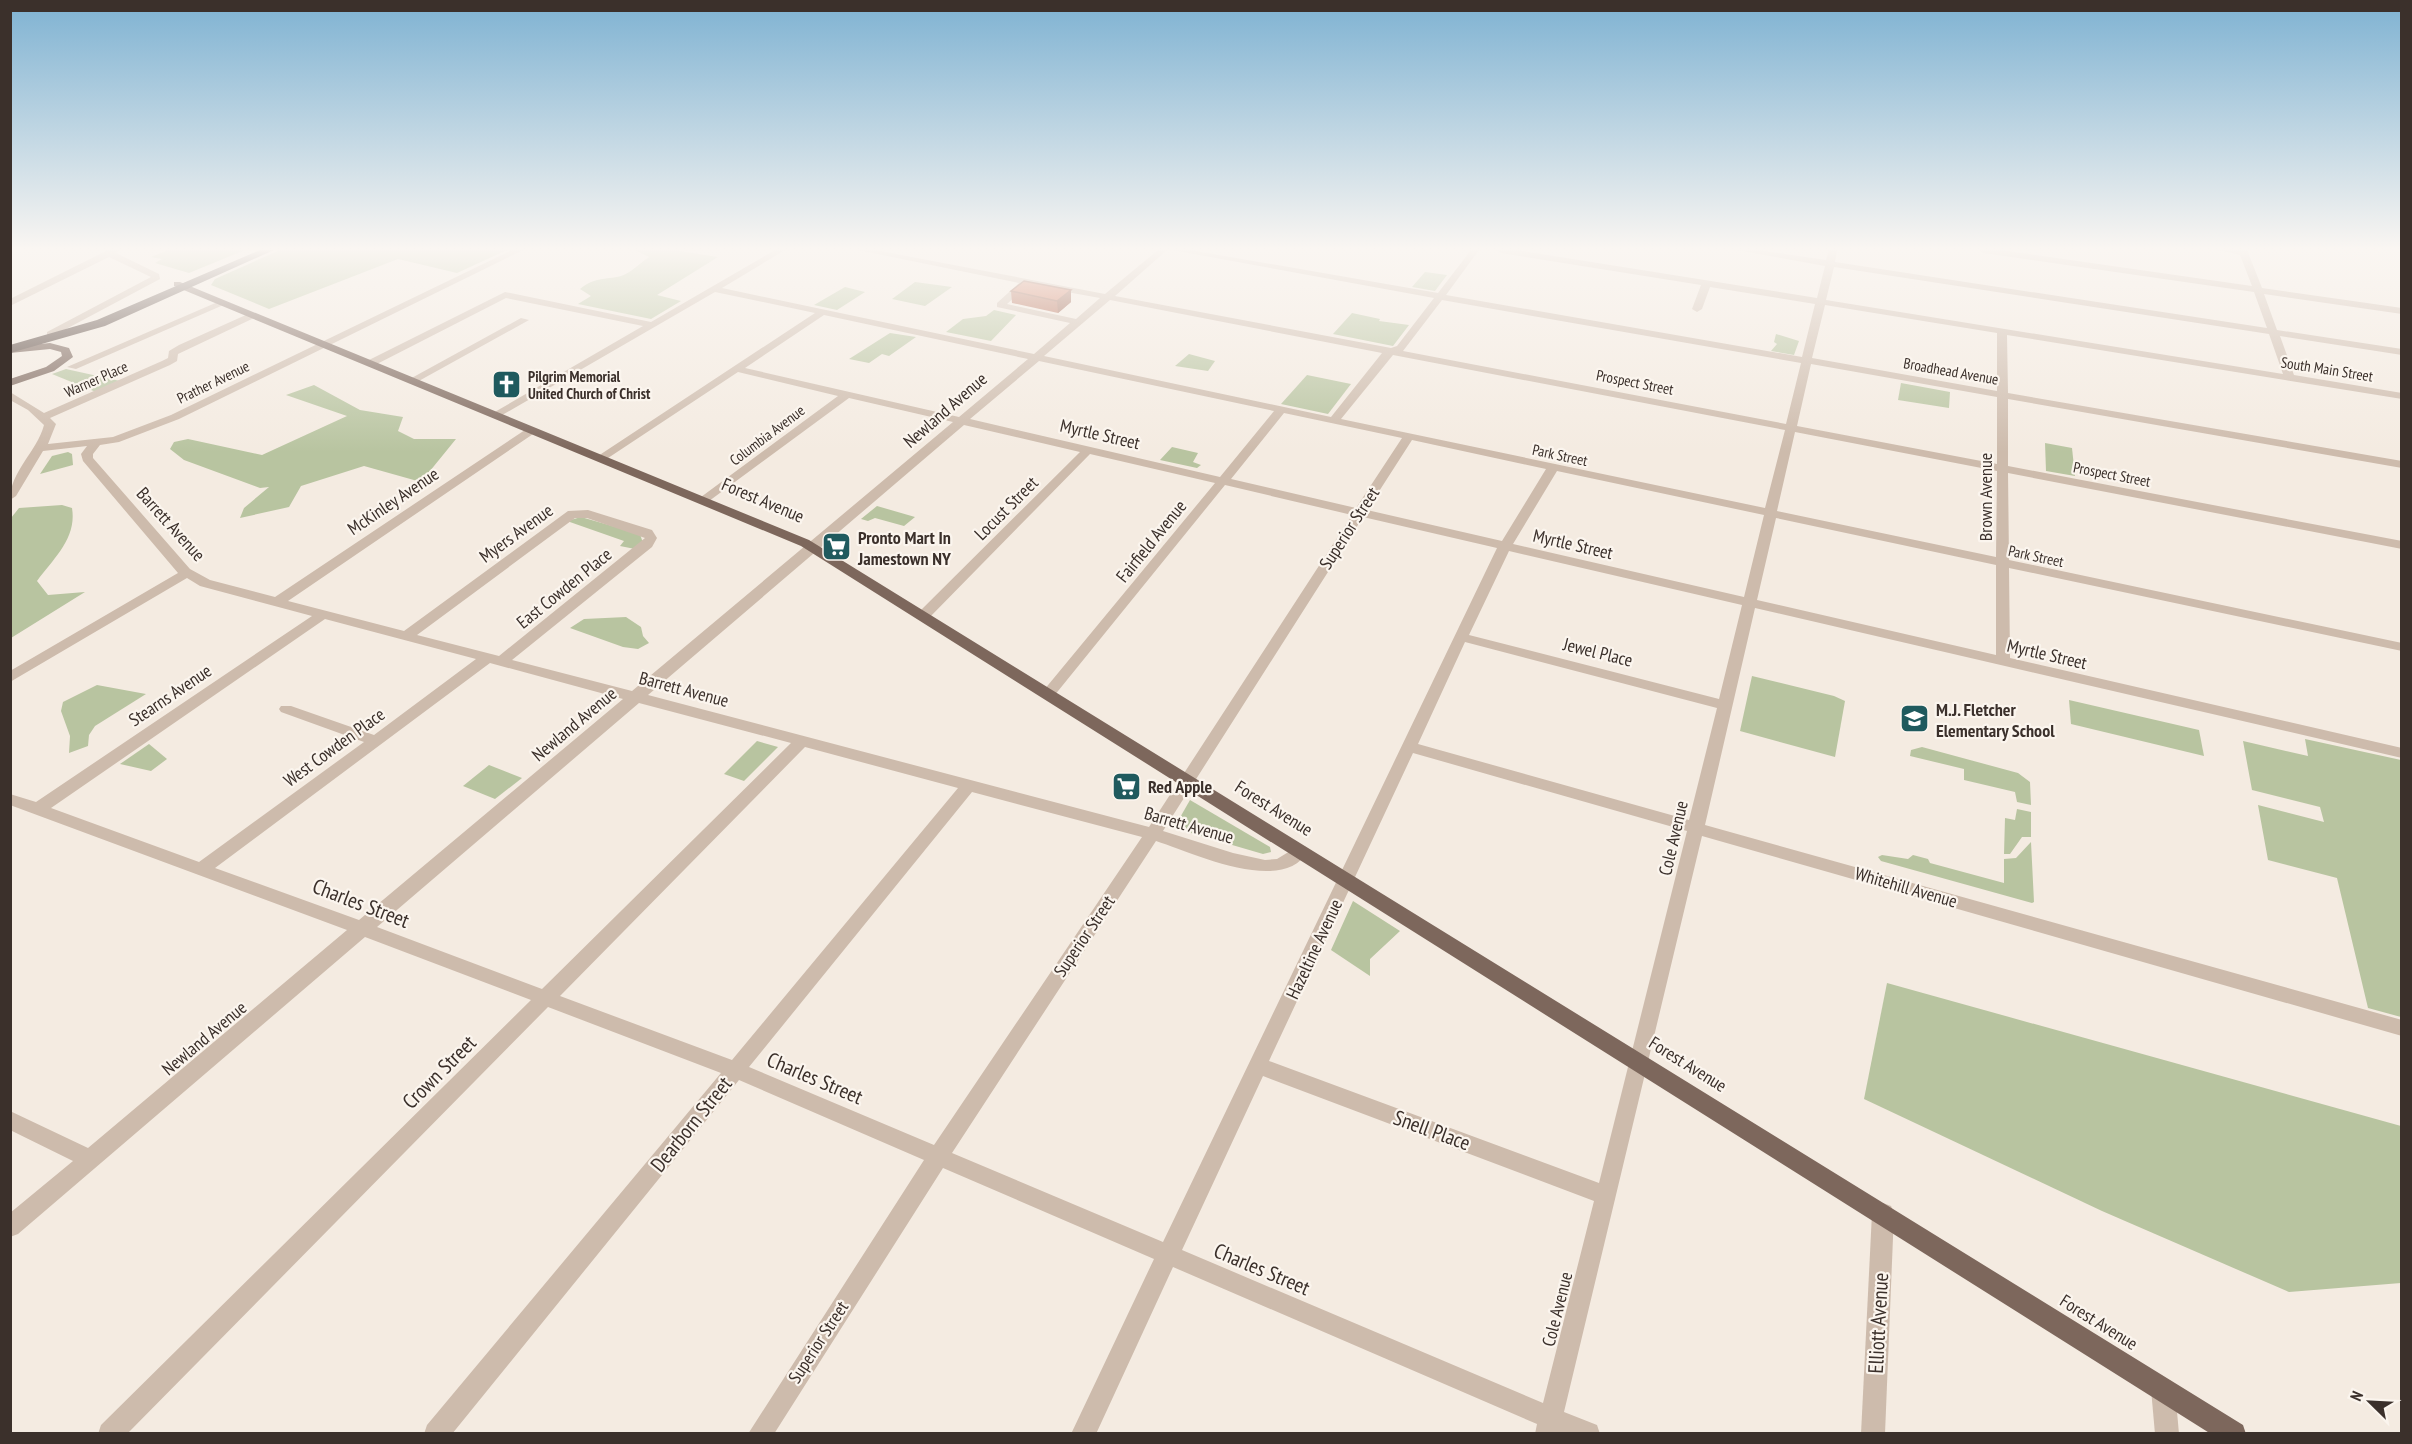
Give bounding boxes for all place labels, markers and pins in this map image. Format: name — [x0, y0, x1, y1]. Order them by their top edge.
place label: Pilgrim Memorial United Church of Christ — [528, 367, 651, 403]
church icon: Pilgrim Memorial United Church of Christ — [491, 369, 523, 401]
place label: Pronto Mart In Jamestown NY — [857, 526, 951, 570]
supermarket icon: Pronto Mart In Jamestown NY — [821, 531, 853, 563]
place label: M.J. Fletcher Elementary School — [1936, 698, 2055, 742]
school or university icon: M.J. Fletcher Elementary School — [1899, 703, 1931, 735]
supermarket icon: Red Apple — [1111, 770, 1143, 802]
place label: Red Apple — [1148, 775, 1213, 798]

